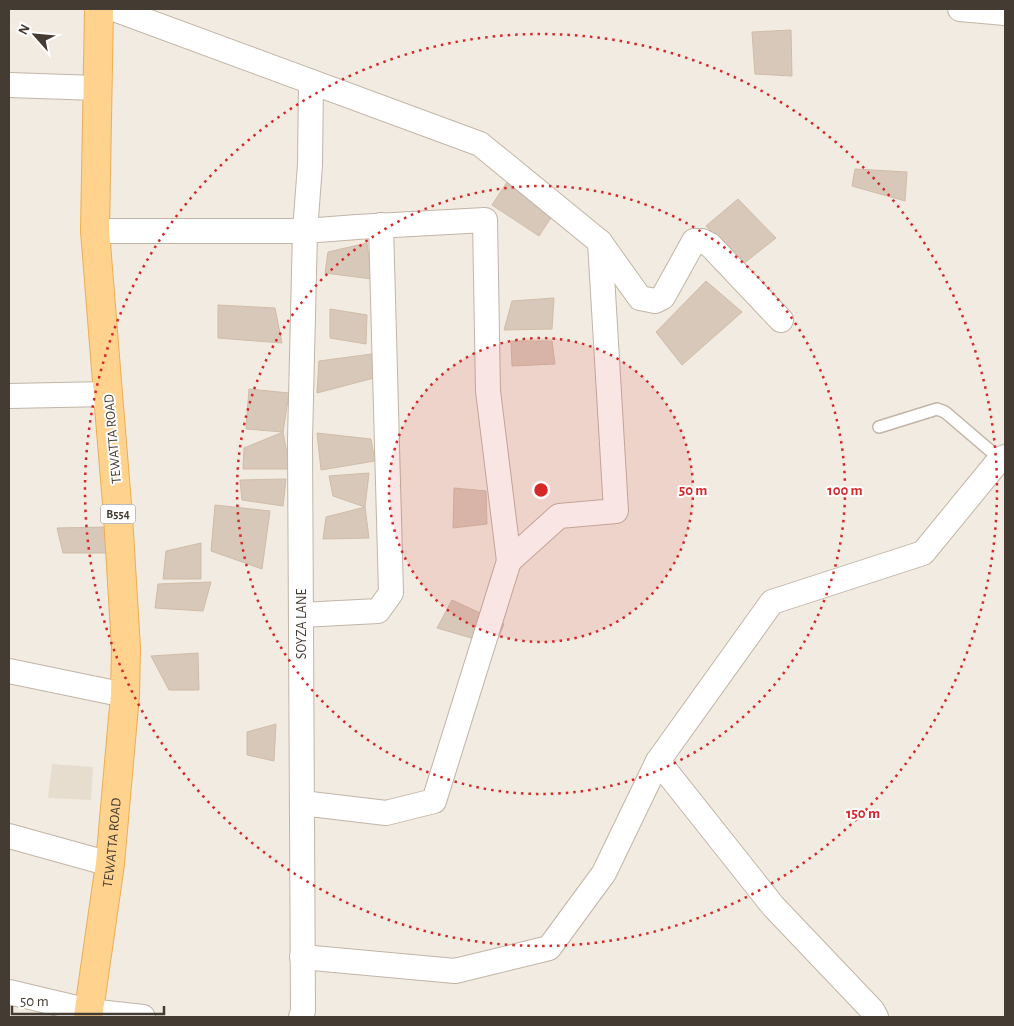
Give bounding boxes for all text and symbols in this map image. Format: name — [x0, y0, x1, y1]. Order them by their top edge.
north arrow — [10, 10, 60, 60]
text: N — [16, 22, 33, 37]
street label: TEWATTA ROAD — [102, 394, 124, 484]
centre of rings — [532, 481, 550, 499]
text: 50 m — [679, 483, 707, 498]
text: 100 m — [827, 483, 863, 498]
road number: B554 — [100, 504, 136, 524]
street label: SOYZA LANE — [295, 589, 309, 659]
street label: TEWATTA ROAD — [101, 797, 124, 888]
text: 150 m — [846, 806, 880, 821]
scale bar — [12, 984, 165, 1016]
text: 50 m — [20, 994, 49, 1009]

